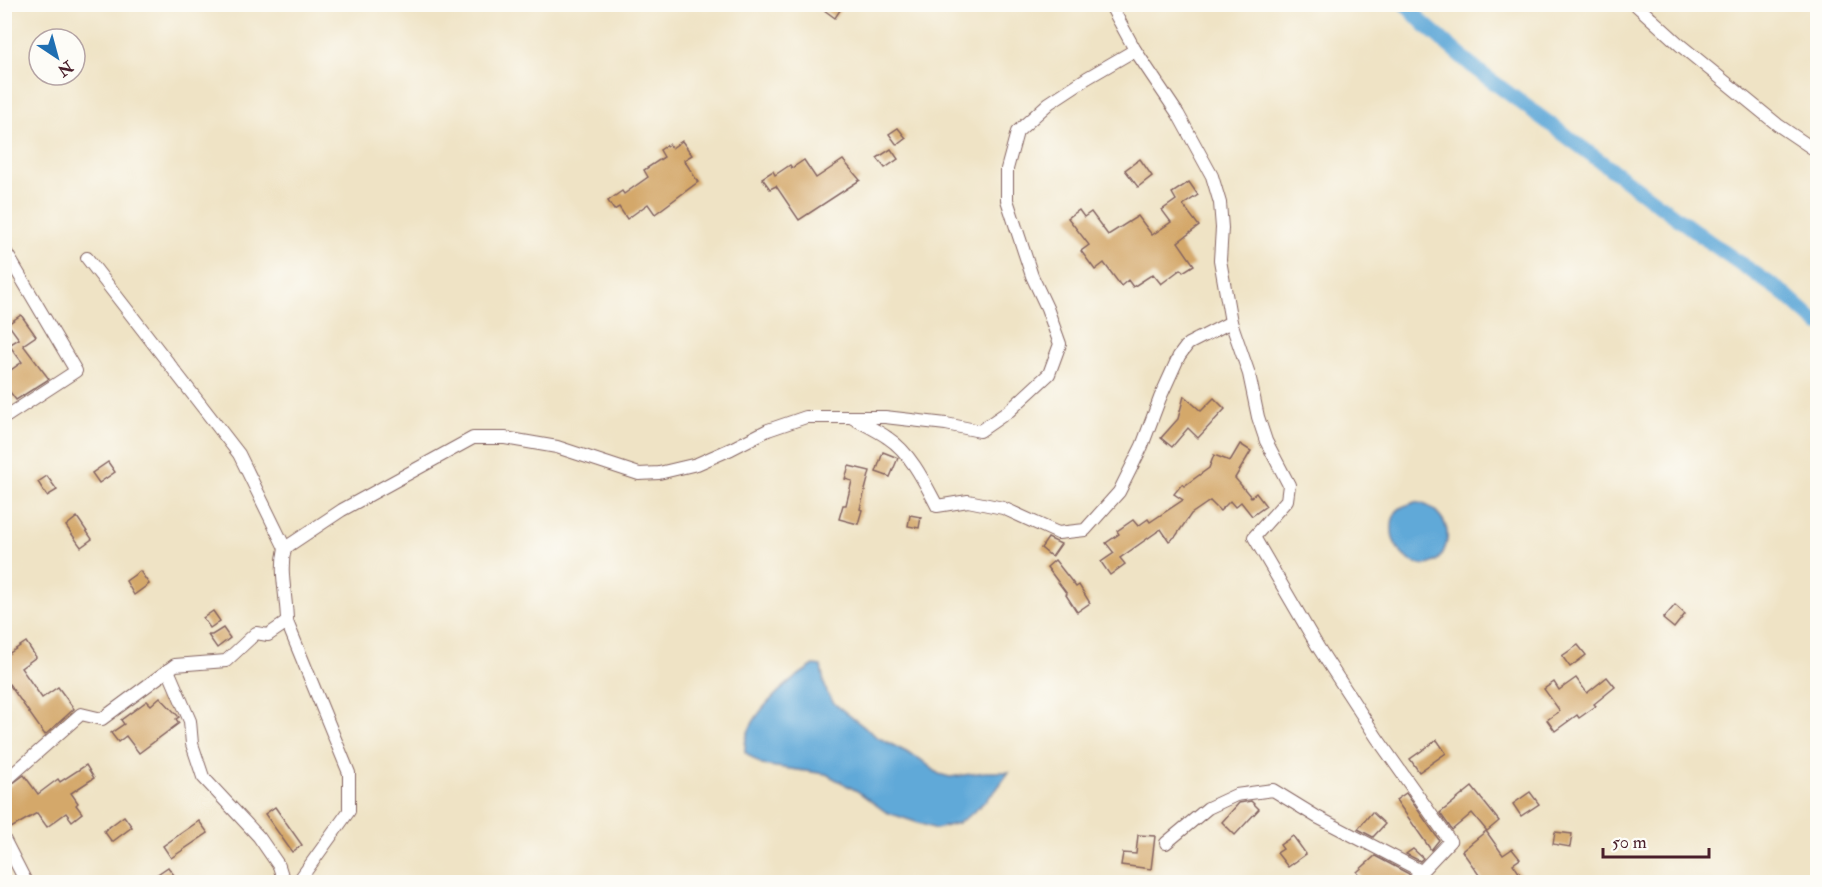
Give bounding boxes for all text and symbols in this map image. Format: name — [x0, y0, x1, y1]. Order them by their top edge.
north arrow — [27, 27, 87, 87]
text: N — [53, 55, 78, 81]
scale bar — [1603, 821, 1710, 859]
text: 50 m — [1612, 831, 1647, 854]

